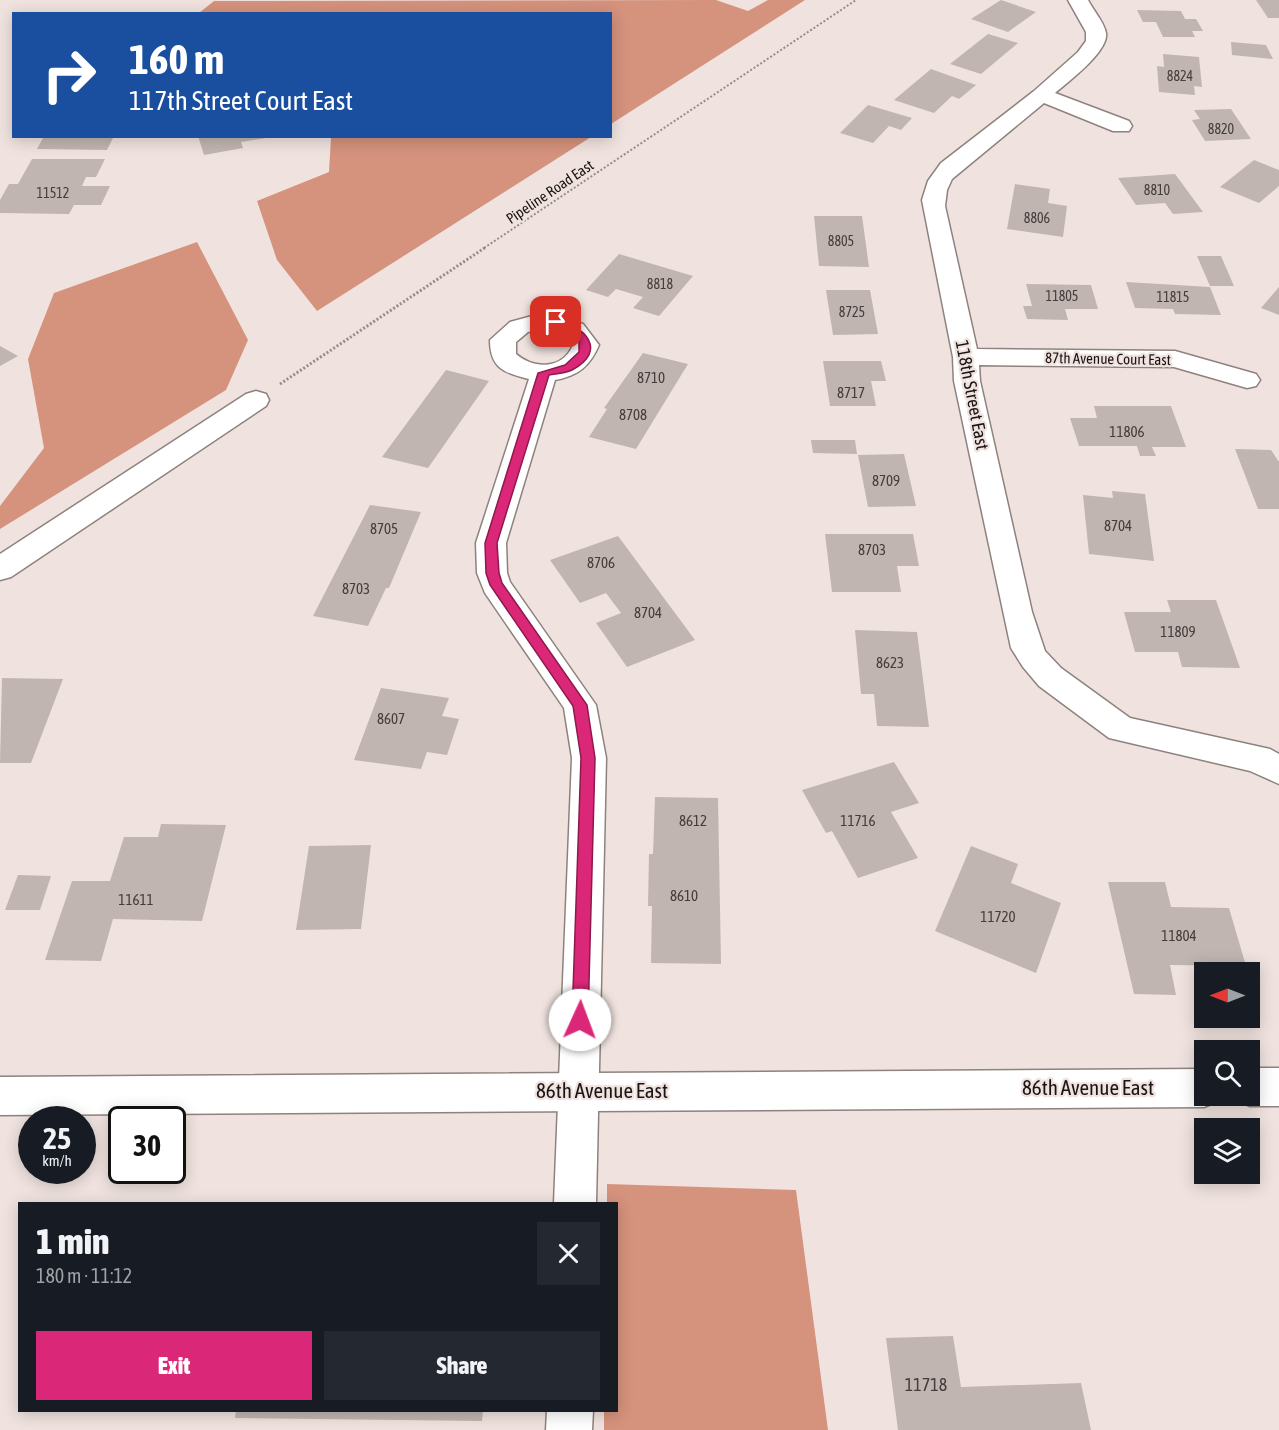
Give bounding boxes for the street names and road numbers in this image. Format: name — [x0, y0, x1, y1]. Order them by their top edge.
street label: Pipeline Road East — [503, 156, 597, 227]
street label: 118th Street East — [952, 338, 993, 452]
street label: 87th Avenue Court East — [1045, 349, 1171, 368]
street label: 86th Avenue East — [1022, 1075, 1154, 1099]
street label: 86th Avenue East — [536, 1078, 668, 1102]

